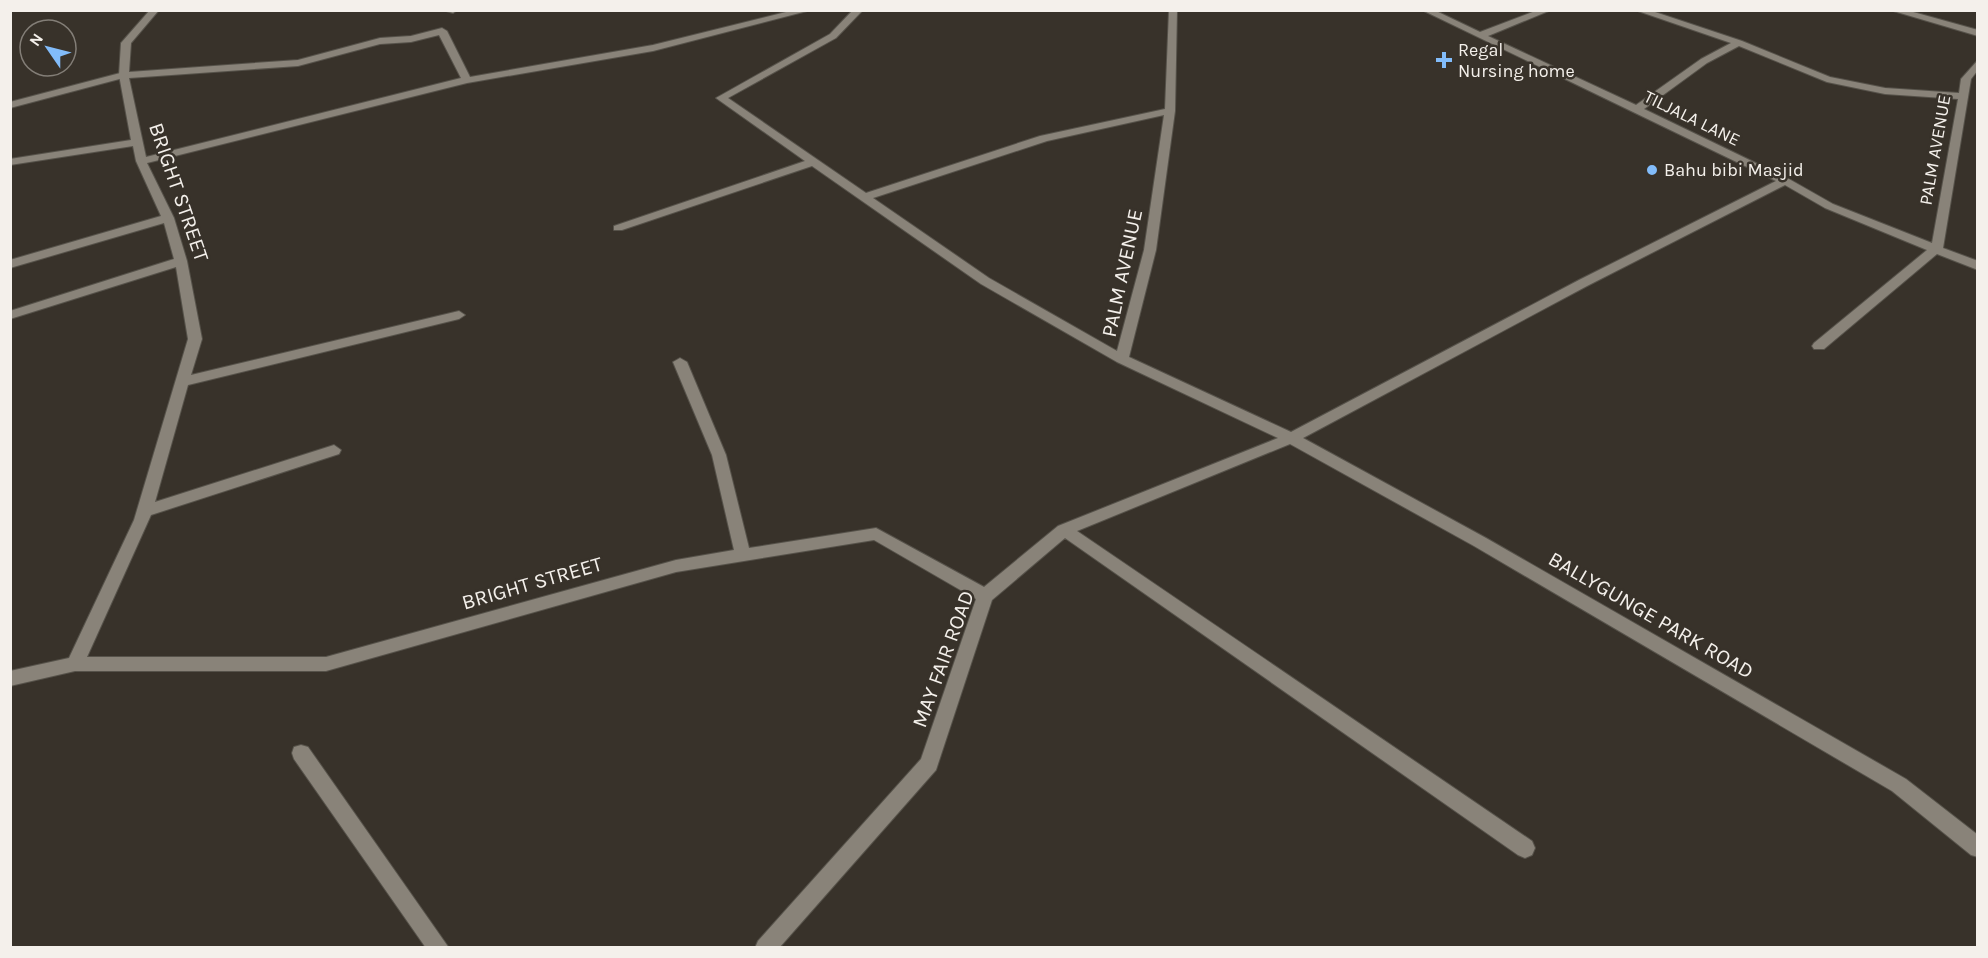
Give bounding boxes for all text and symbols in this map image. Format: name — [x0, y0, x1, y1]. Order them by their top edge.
north arrow — [18, 18, 78, 78]
text: N — [25, 30, 47, 50]
place label: Regal Nursing home — [1458, 39, 1575, 82]
marker: Regal Nursing home — [1435, 51, 1453, 69]
street label: TILJALA LANE — [1640, 85, 1744, 151]
street label: PALM AVENUE — [1914, 93, 1956, 207]
street label: BRIGHT STREET — [144, 120, 214, 265]
place label: Bahu bibi Masjid — [1664, 159, 1804, 181]
marker: Bahu bibi Masjid — [1645, 163, 1659, 177]
street label: PALM AVENUE — [1097, 207, 1147, 339]
street label: BALLYGUNGE PARK ROAD — [1544, 546, 1758, 684]
street label: BRIGHT STREET — [459, 551, 605, 615]
street label: MAY FAIR ROAD — [907, 587, 979, 731]

